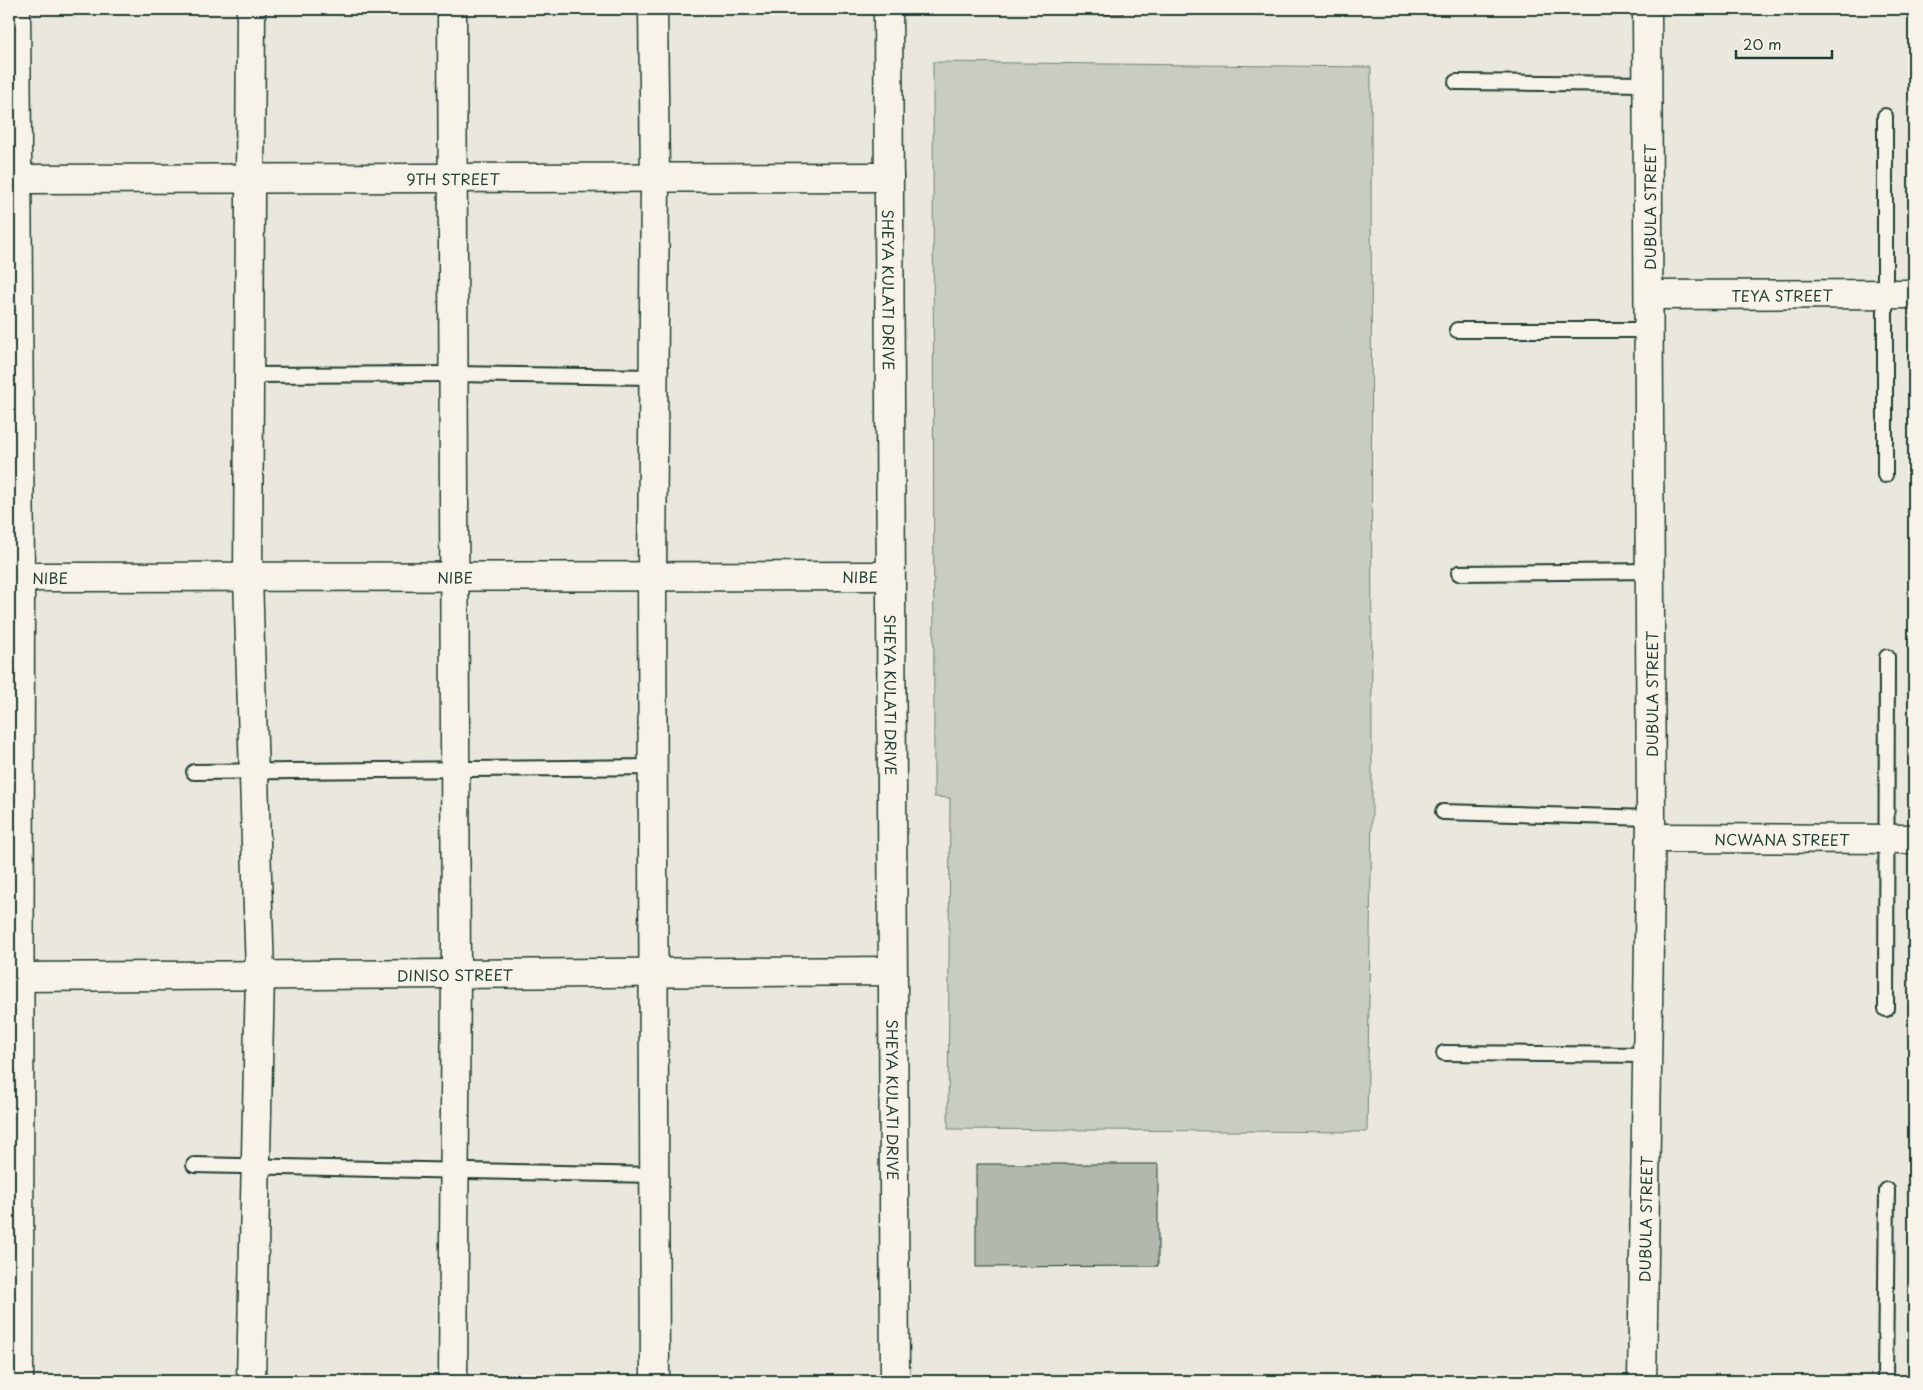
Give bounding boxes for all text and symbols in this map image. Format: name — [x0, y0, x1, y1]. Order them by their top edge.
scale bar — [1736, 28, 1832, 60]
text: 20 m — [1743, 32, 1782, 55]
street label: DUBULA STREET — [1638, 143, 1661, 270]
street label: 9TH STREET — [406, 166, 501, 190]
street label: SHEYA KULATI DRIVE — [878, 209, 901, 371]
street label: TEYA STREET — [1731, 283, 1834, 306]
street label: NIBE — [32, 565, 68, 588]
street label: NIBE — [437, 565, 473, 588]
street label: NIBE — [842, 565, 878, 588]
street label: SHEYA KULATI DRIVE — [880, 614, 903, 776]
street label: DUBULA STREET — [1640, 630, 1663, 757]
street label: NCWANA STREET — [1714, 827, 1850, 850]
street label: DINISO STREET — [397, 962, 514, 986]
street label: SHEYA KULATI DRIVE — [882, 1019, 905, 1181]
street label: DUBULA STREET — [1632, 1155, 1657, 1282]

